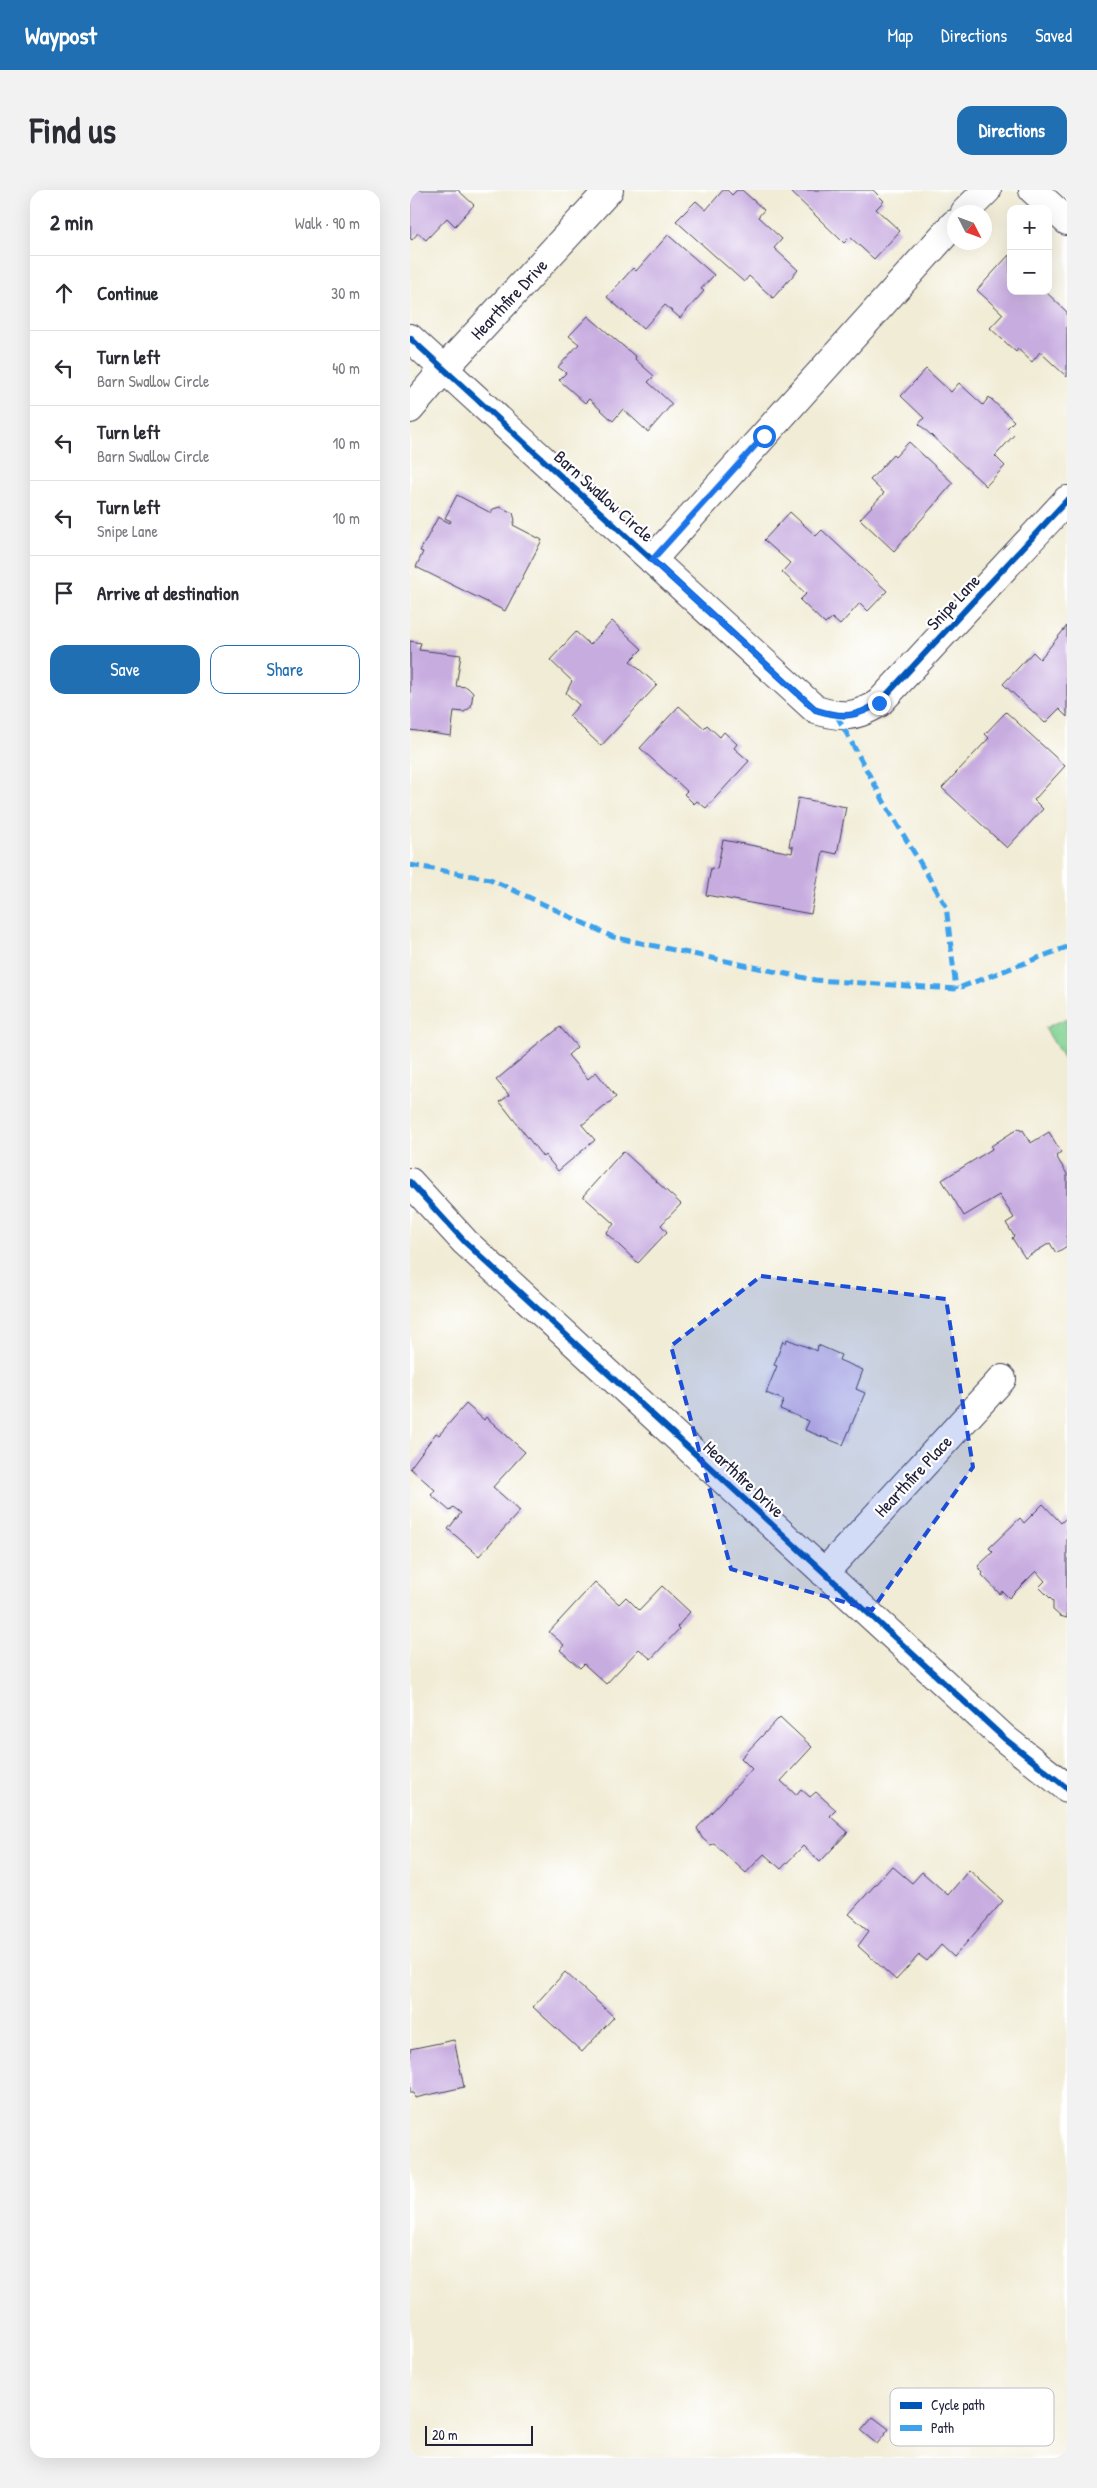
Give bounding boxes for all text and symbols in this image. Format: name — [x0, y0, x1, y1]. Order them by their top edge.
text: Waypost — [25, 19, 97, 51]
text: Map — [888, 23, 913, 48]
text: Directions — [941, 23, 1007, 48]
text: Saved — [1035, 23, 1072, 48]
button: Directions — [957, 106, 1067, 155]
text: Find us — [30, 107, 116, 154]
north arrow — [947, 205, 992, 250]
map controls — [1007, 205, 1052, 295]
button: + — [1007, 205, 1052, 250]
text: 2 min — [50, 208, 93, 237]
text: Walk · 90 m — [295, 212, 360, 234]
button: − — [1007, 250, 1052, 295]
street label: Hearthfire Drive — [465, 253, 553, 345]
icon: ahead — [50, 279, 78, 307]
text: Continue — [97, 280, 158, 306]
text: 30 m — [331, 282, 360, 304]
text: Turn left — [97, 344, 160, 370]
icon: left — [50, 354, 78, 382]
text: 40 m — [332, 357, 360, 379]
text: Barn Swallow Circle — [97, 370, 209, 392]
text: Turn left — [97, 419, 160, 445]
route start — [753, 425, 776, 448]
icon: left — [50, 429, 78, 457]
text: 10 m — [332, 432, 360, 454]
street label: Barn Swallow Circle — [549, 444, 659, 548]
text: Barn Swallow Circle — [97, 445, 209, 467]
text: Turn left — [97, 494, 160, 520]
icon: left — [50, 504, 78, 532]
text: 10 m — [332, 507, 360, 529]
text: Snipe Lane — [97, 520, 158, 542]
street label: Snipe Lane — [920, 568, 986, 636]
icon: arrive — [50, 579, 78, 607]
text: Arrive at destination — [97, 580, 239, 606]
button: Save — [50, 645, 200, 694]
button: Share — [210, 645, 360, 694]
route end — [868, 692, 891, 715]
street label: Hearthfire Place — [869, 1430, 957, 1522]
street label: Hearthfire Drive — [698, 1435, 790, 1523]
legend — [890, 2388, 1054, 2446]
text: Cycle path — [931, 2395, 985, 2415]
text: Path — [931, 2418, 954, 2437]
scale bar — [425, 2423, 532, 2446]
text: 20 m — [432, 2425, 458, 2444]

